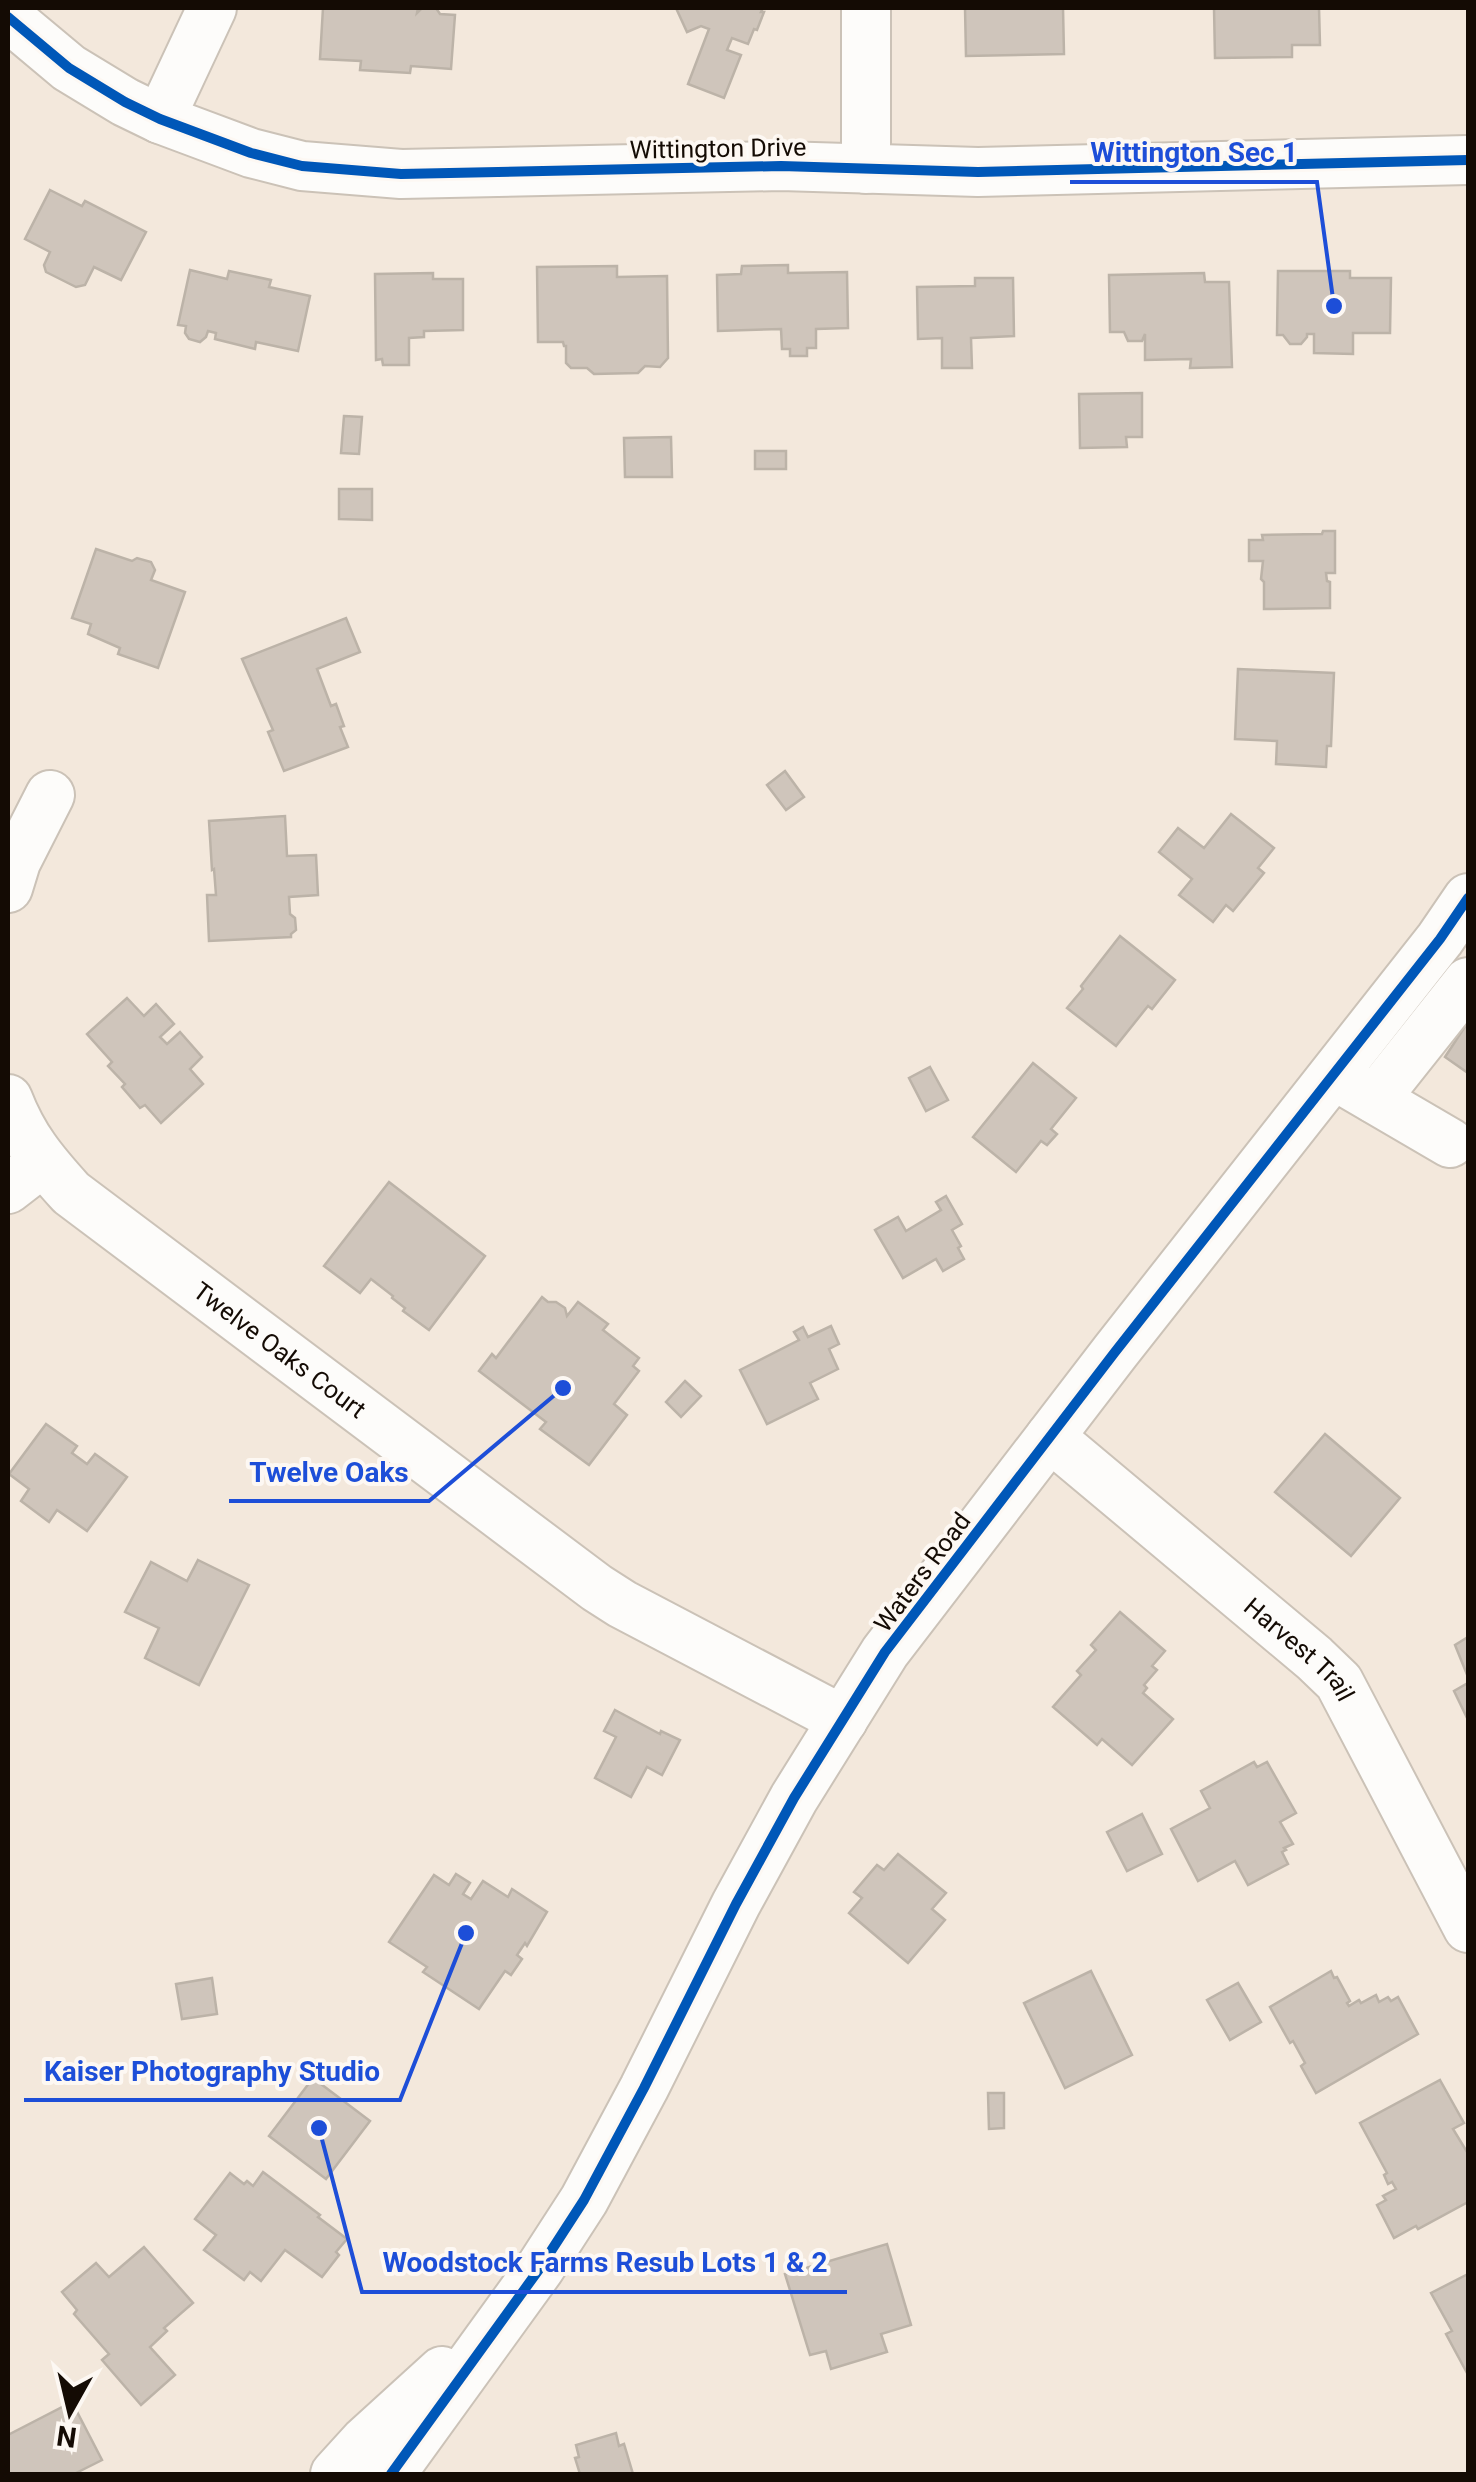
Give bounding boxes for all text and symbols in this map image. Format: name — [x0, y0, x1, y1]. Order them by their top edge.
callout: Wittington Sec 1 — [1070, 124, 1317, 182]
street label: Wittington Drive — [629, 132, 807, 165]
text: Wittington Sec 1 — [1090, 136, 1298, 169]
street label: Twelve Oaks Court — [188, 1276, 371, 1424]
callout: Twelve Oaks — [229, 1443, 429, 1501]
text: Twelve Oaks — [249, 1456, 409, 1489]
street label: Waters Road — [868, 1507, 977, 1638]
street label: Harvest Trail — [1238, 1592, 1360, 1706]
callout: Kaiser Photography Studio — [24, 2042, 400, 2100]
text: Kaiser Photography Studio — [44, 2055, 380, 2088]
callout: Woodstock Farms Resub Lots 1 & 2 — [362, 2234, 847, 2292]
text: Woodstock Farms Resub Lots 1 & 2 — [382, 2246, 828, 2279]
north arrow — [20, 2362, 120, 2462]
text: N — [55, 2419, 79, 2454]

